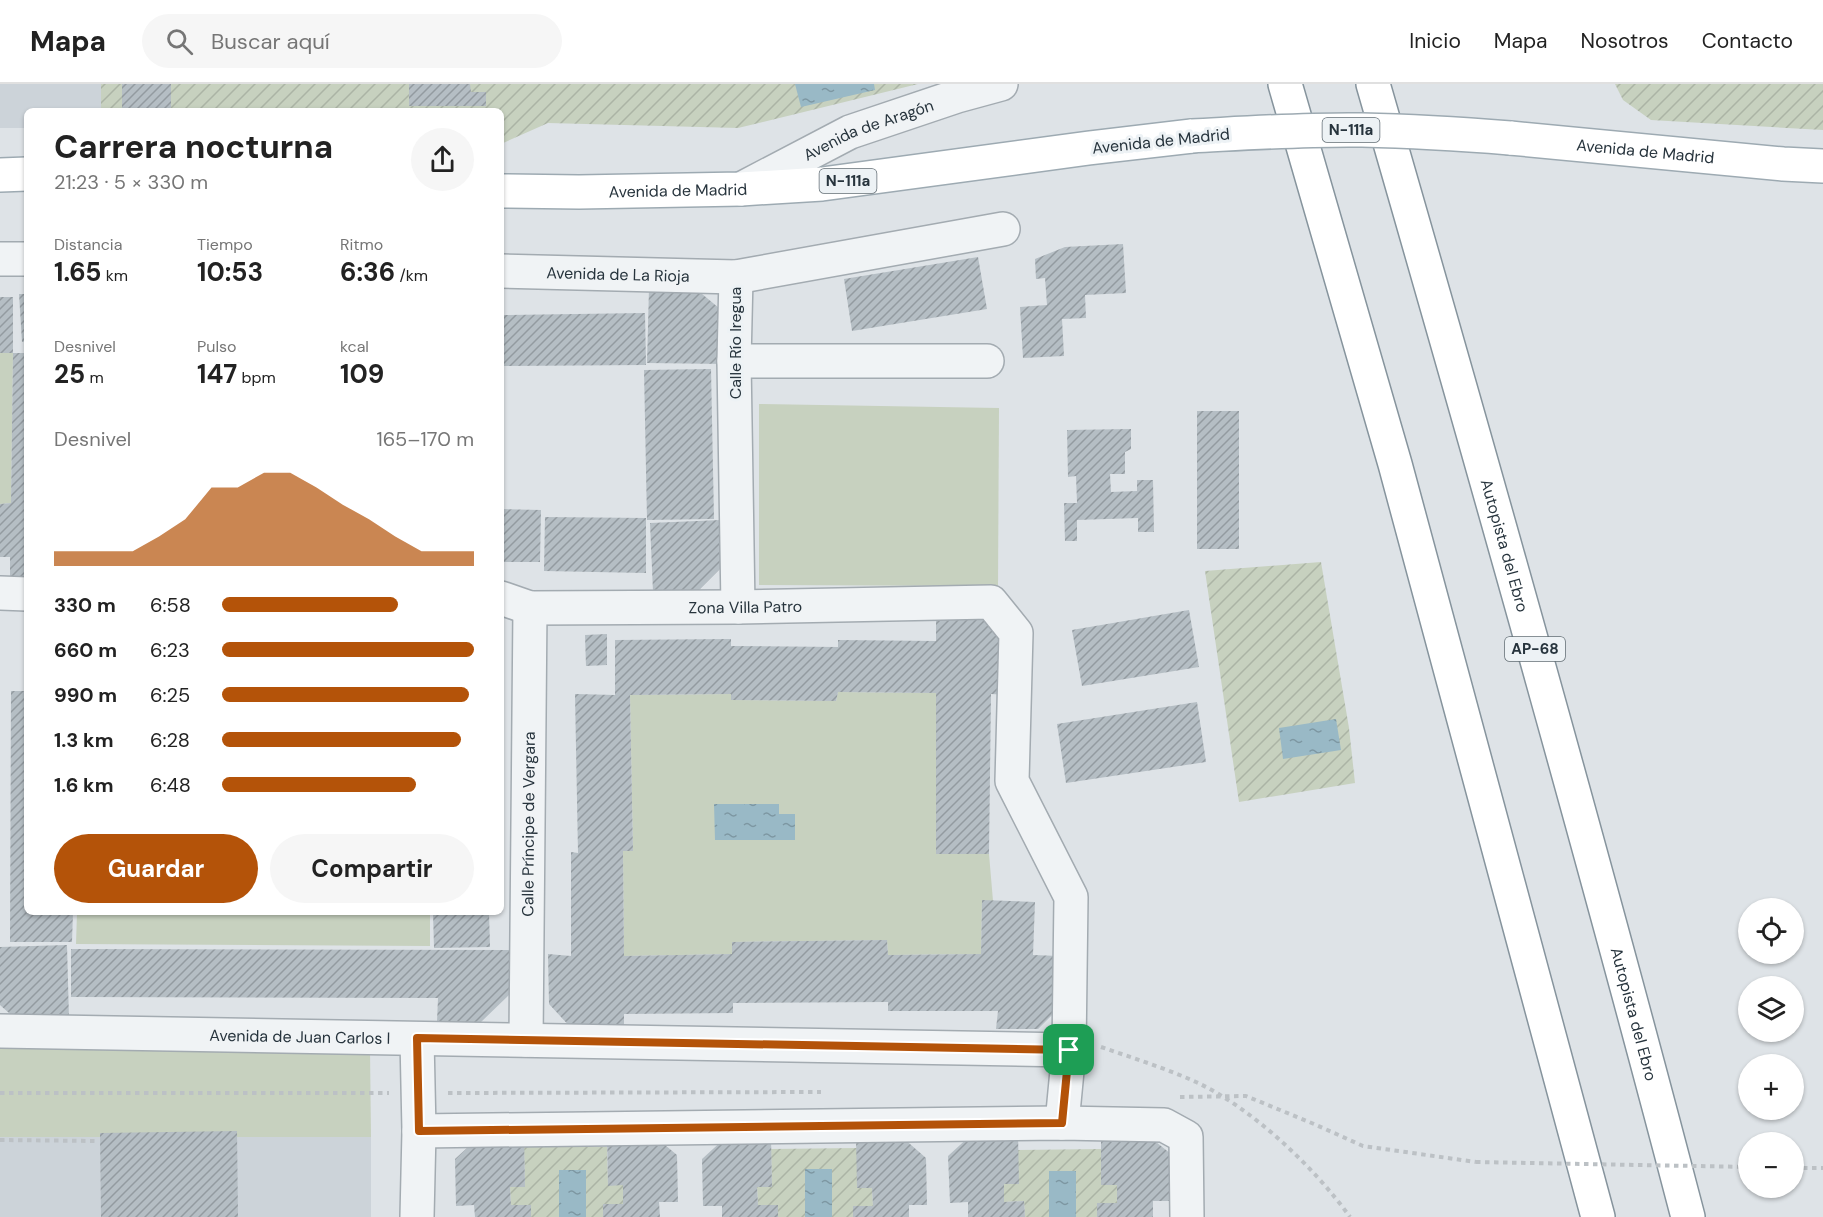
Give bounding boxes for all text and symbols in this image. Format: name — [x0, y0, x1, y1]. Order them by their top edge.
search box — [142, 14, 562, 68]
text: Mapa — [30, 23, 106, 60]
icon: search — [163, 25, 196, 58]
text: Buscar aquí — [211, 27, 330, 56]
text: Inicio — [1409, 27, 1461, 55]
text: Mapa — [1494, 27, 1548, 55]
text: Nosotros — [1581, 27, 1669, 55]
text: Contacto — [1702, 27, 1793, 55]
street label: Avenida de Aragón — [800, 94, 936, 165]
road number: N-111a — [1322, 118, 1380, 142]
street label: Avenida de Madrid — [1091, 123, 1231, 159]
text: Carrera nocturna — [54, 125, 333, 168]
button: share — [411, 128, 474, 191]
street label: Avenida de Madrid — [1575, 134, 1715, 168]
text: 21:23 · 5 × 330 m — [54, 169, 208, 195]
road number: N-111a — [820, 169, 876, 193]
street label: Avenida de Madrid — [609, 178, 748, 202]
text: Distancia — [54, 234, 122, 255]
text: Tiempo — [197, 234, 253, 255]
text: Ritmo — [340, 234, 383, 255]
text: 1.65 — [54, 255, 101, 289]
text: 10:53 — [197, 255, 263, 289]
text: 6:36 — [340, 255, 395, 289]
street label: Avenida de La Rioja — [546, 262, 690, 286]
text: km — [101, 265, 128, 286]
text: /km — [395, 265, 428, 286]
street label: Calle Río Iregua — [725, 287, 746, 399]
text: Desnivel — [54, 336, 116, 357]
text: Pulso — [197, 336, 237, 357]
text: kcal — [340, 336, 369, 357]
text: 25 — [54, 357, 85, 391]
text: 147 — [197, 357, 237, 391]
text: 109 — [340, 357, 384, 391]
text: m — [85, 367, 104, 388]
text: bpm — [237, 367, 276, 388]
text: Desnivel — [54, 426, 131, 452]
text: 165–170 m — [377, 426, 474, 452]
street label: Autopista del Ebro — [1476, 477, 1534, 614]
text: 330 m — [54, 592, 116, 618]
text: 6:58 — [150, 592, 191, 618]
street label: Zona Villa Patro — [688, 595, 802, 618]
text: 660 m — [54, 637, 117, 663]
text: 6:23 — [150, 637, 190, 663]
road number: AP-68 — [1505, 637, 1565, 661]
text: 990 m — [54, 682, 117, 708]
text: 6:25 — [150, 682, 190, 708]
text: 1.3 km — [54, 727, 113, 753]
text: 6:28 — [150, 727, 190, 753]
street label: Calle Príncipe de Vergara — [517, 731, 539, 917]
text: 1.6 km — [54, 772, 113, 798]
text: 6:48 — [150, 772, 191, 798]
button: Guardar — [54, 834, 258, 903]
button: Compartir — [270, 834, 474, 903]
map controls — [1738, 898, 1804, 1198]
button: locate — [1738, 898, 1804, 964]
street label: Autopista del Ebro — [1606, 945, 1662, 1083]
button: layers — [1738, 976, 1804, 1042]
street label: Avenida de Juan Carlos I — [209, 1024, 391, 1048]
pin — [1043, 1024, 1094, 1075]
icon: arrive — [1052, 1033, 1085, 1066]
button: + — [1738, 1054, 1804, 1120]
button: − — [1738, 1132, 1804, 1198]

